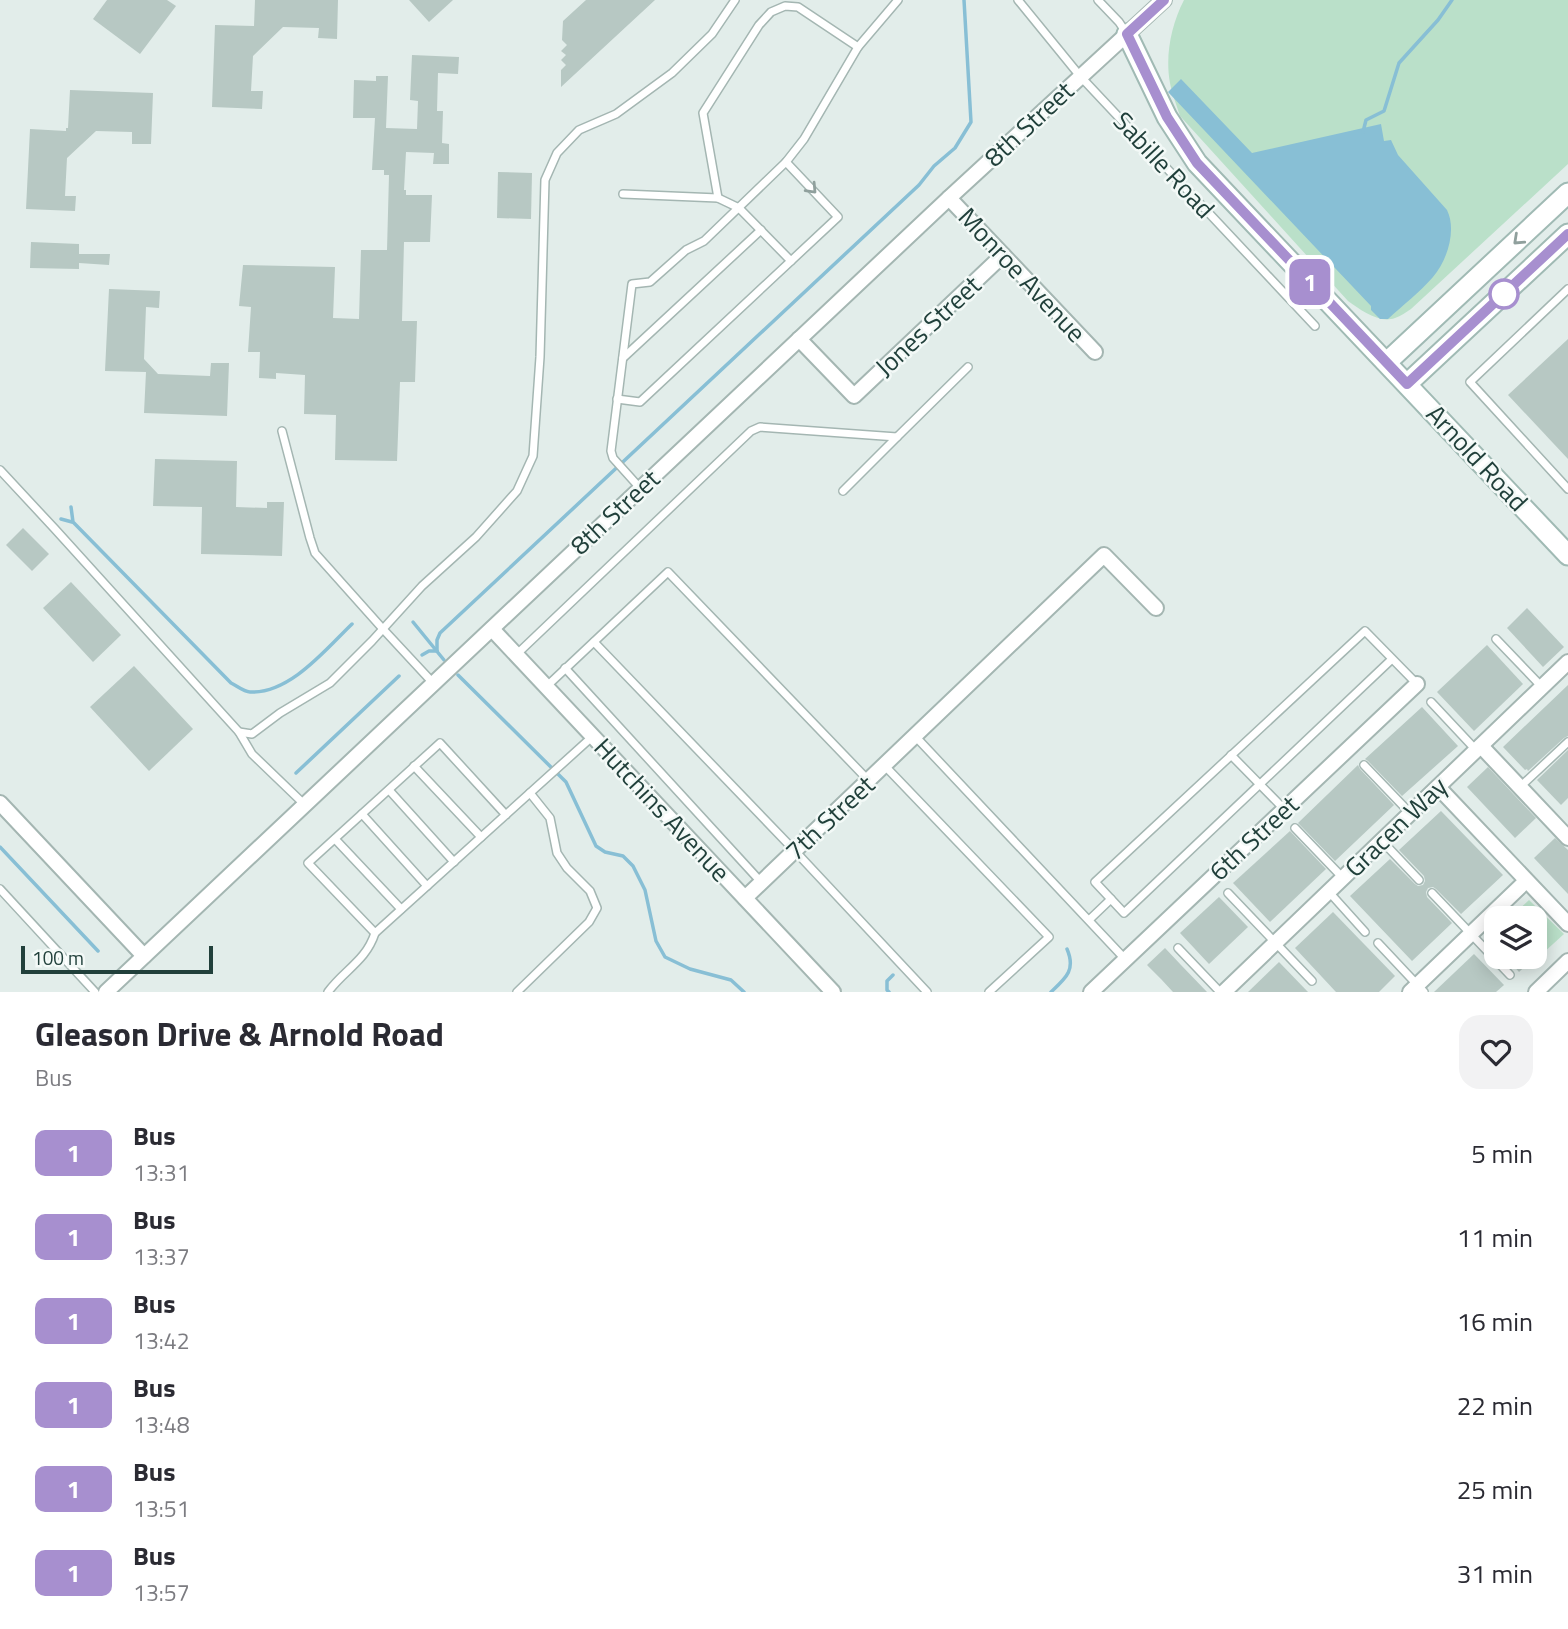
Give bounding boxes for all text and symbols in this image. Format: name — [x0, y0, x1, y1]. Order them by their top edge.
street label: 8th Street — [975, 72, 1082, 176]
street label: Sabille Road — [1105, 102, 1224, 227]
one-way arrow — [804, 181, 817, 194]
street label: Monroe Avenue — [949, 198, 1095, 351]
one-way arrow — [1513, 231, 1526, 244]
line badge: 1 — [1287, 259, 1333, 305]
text: 1 — [1303, 264, 1317, 300]
street label: Jones Street — [866, 266, 990, 385]
unlabelled marker — [1489, 279, 1519, 309]
street label: Arnold Road — [1417, 395, 1537, 520]
street label: 8th Street — [561, 460, 668, 564]
street label: Hutchins Avenue — [585, 729, 740, 890]
street label: 7th Street — [776, 766, 883, 870]
street label: Gracen Way — [1335, 767, 1456, 886]
street label: 6th Street — [1200, 786, 1307, 890]
map controls — [1484, 906, 1547, 969]
button: layers — [1484, 906, 1547, 969]
scale bar — [21, 943, 214, 975]
text: 100 m — [32, 943, 84, 972]
text: Gleason Drive & Arnold Road — [35, 1009, 444, 1059]
button: heart — [1459, 1015, 1533, 1089]
text: Bus — [35, 1060, 72, 1095]
text: Bus — [133, 1116, 175, 1155]
text: 5 min — [1471, 1134, 1533, 1173]
text: 1 — [67, 1135, 80, 1171]
text: 13:31 — [133, 1155, 190, 1190]
text: Bus — [133, 1200, 175, 1239]
text: 11 min — [1457, 1218, 1533, 1257]
text: 1 — [67, 1219, 80, 1255]
text: 13:37 — [133, 1239, 190, 1274]
text: Bus — [133, 1284, 175, 1323]
text: 16 min — [1457, 1302, 1533, 1341]
text: 1 — [67, 1303, 80, 1339]
text: 13:42 — [133, 1323, 190, 1358]
text: Bus — [133, 1368, 175, 1407]
text: 22 min — [1457, 1386, 1533, 1425]
text: 1 — [67, 1387, 80, 1423]
text: 13:48 — [133, 1407, 190, 1442]
text: Bus — [133, 1452, 175, 1491]
text: 25 min — [1457, 1470, 1533, 1509]
text: 1 — [67, 1471, 80, 1507]
text: 13:51 — [133, 1491, 190, 1526]
text: Bus — [133, 1536, 175, 1575]
text: 31 min — [1457, 1554, 1533, 1593]
text: 1 — [67, 1555, 80, 1591]
text: 13:57 — [133, 1575, 190, 1610]

